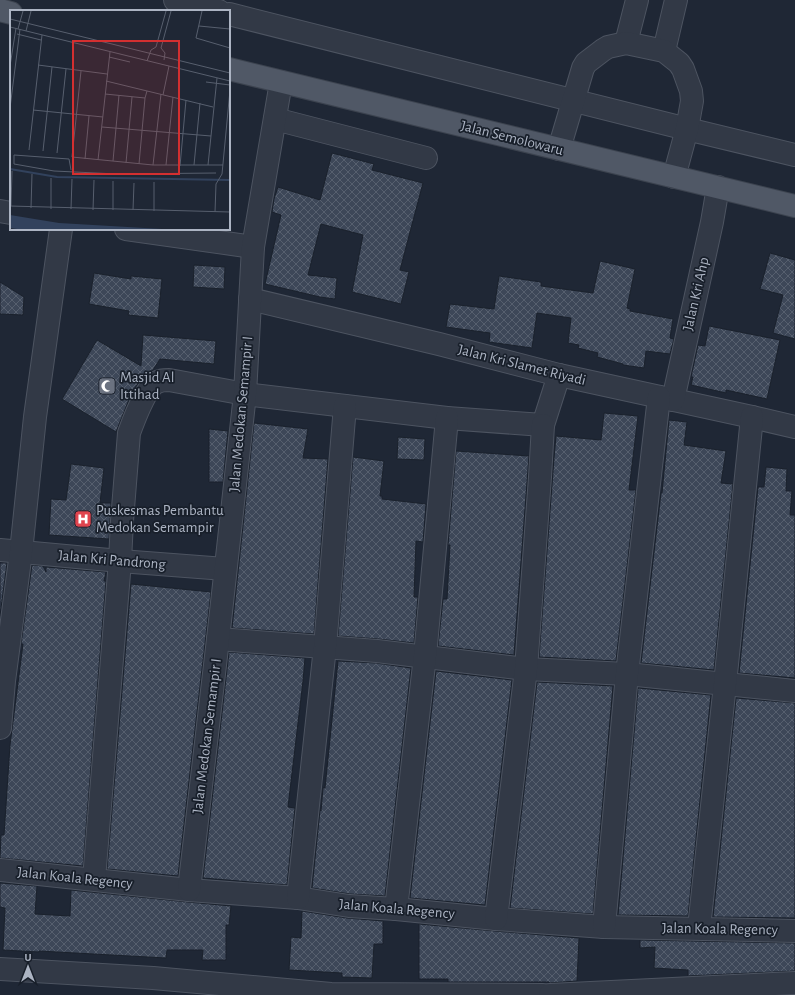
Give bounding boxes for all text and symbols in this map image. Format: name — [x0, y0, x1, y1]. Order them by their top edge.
inset map — [10, 10, 230, 230]
street label: Jalan Semolowaru — [459, 118, 565, 158]
street label: Jalan Kri Ahp — [680, 256, 712, 332]
street label: Jalan Medokan Semampir I — [227, 336, 255, 492]
street label: Jalan Kri Slamet Riyadi — [457, 342, 587, 388]
place label: Masjid Al Ittihad — [120, 370, 174, 402]
mosque icon: Masjid Al Ittihad — [97, 376, 117, 396]
place label: Puskesmas Pembantu Medokan Semampir — [96, 503, 224, 535]
hospital icon: Puskesmas Pembantu Medokan Semampir — [73, 509, 93, 529]
street label: Jalan Kri Pandrong — [58, 548, 167, 572]
street label: Jalan Medokan Semampir I — [190, 658, 224, 814]
street label: Jalan Koala Regency — [17, 864, 134, 892]
street label: Jalan Koala Regency — [339, 896, 456, 922]
street label: Jalan Koala Regency — [662, 920, 779, 938]
north arrow — [8, 947, 48, 987]
text: U — [24, 952, 32, 963]

